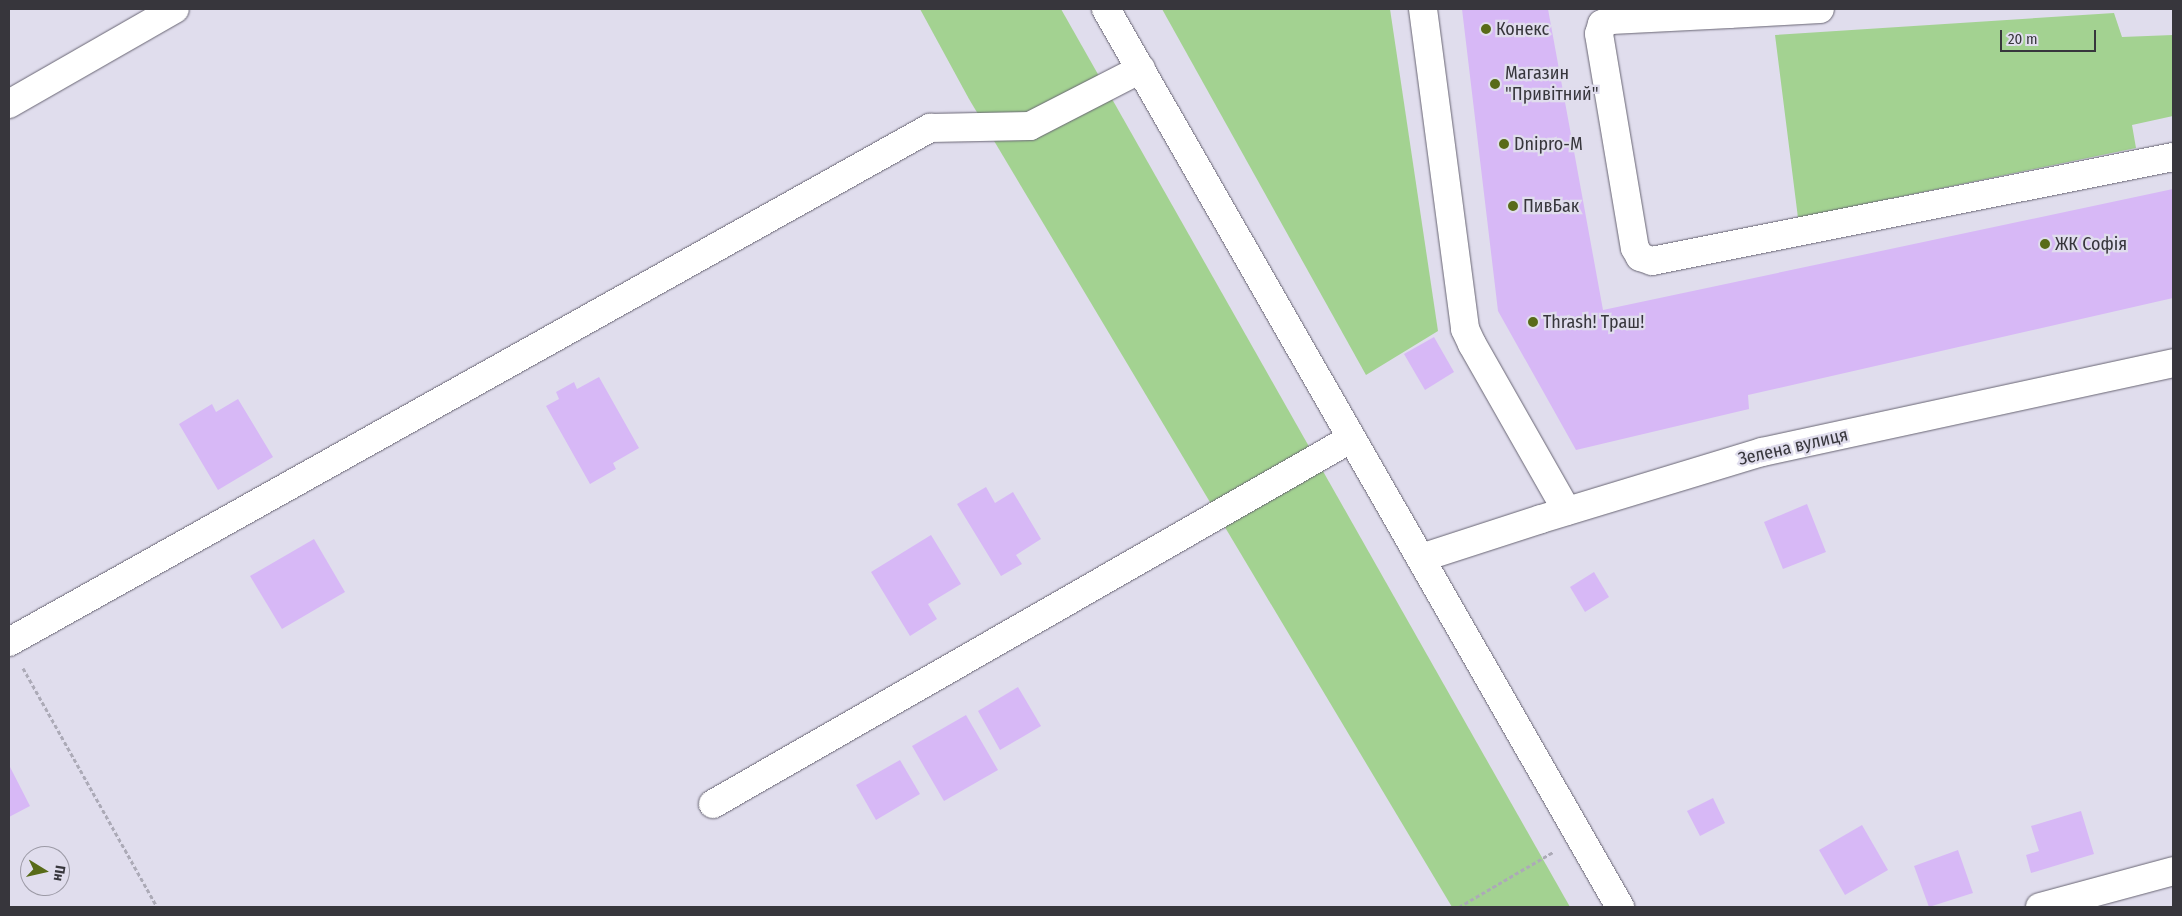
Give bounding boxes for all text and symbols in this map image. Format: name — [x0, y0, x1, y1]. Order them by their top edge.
place label: Конекс — [1496, 18, 1549, 40]
scale bar — [2002, 20, 2098, 52]
marker: Конекс — [1480, 23, 1492, 35]
text: 20 m — [2008, 30, 2038, 48]
place label: Магазин "Привітний" — [1505, 63, 1599, 106]
marker: Магазин "Привітний" — [1489, 78, 1501, 90]
place label: Dnipro-M — [1514, 133, 1583, 155]
marker: Dnipro-M — [1498, 138, 1510, 150]
place label: ПивБак — [1523, 195, 1579, 217]
marker: ПивБак — [1507, 200, 1519, 212]
place label: ЖК Софія — [2055, 233, 2127, 255]
marker: ЖК Софія — [2039, 238, 2051, 250]
place label: Thrash! Траш! — [1543, 311, 1644, 333]
marker: Thrash! Траш! — [1527, 316, 1539, 328]
street label: Зелена вулиця — [1736, 424, 1850, 470]
north arrow — [20, 846, 70, 896]
text: Пн — [50, 864, 69, 882]

